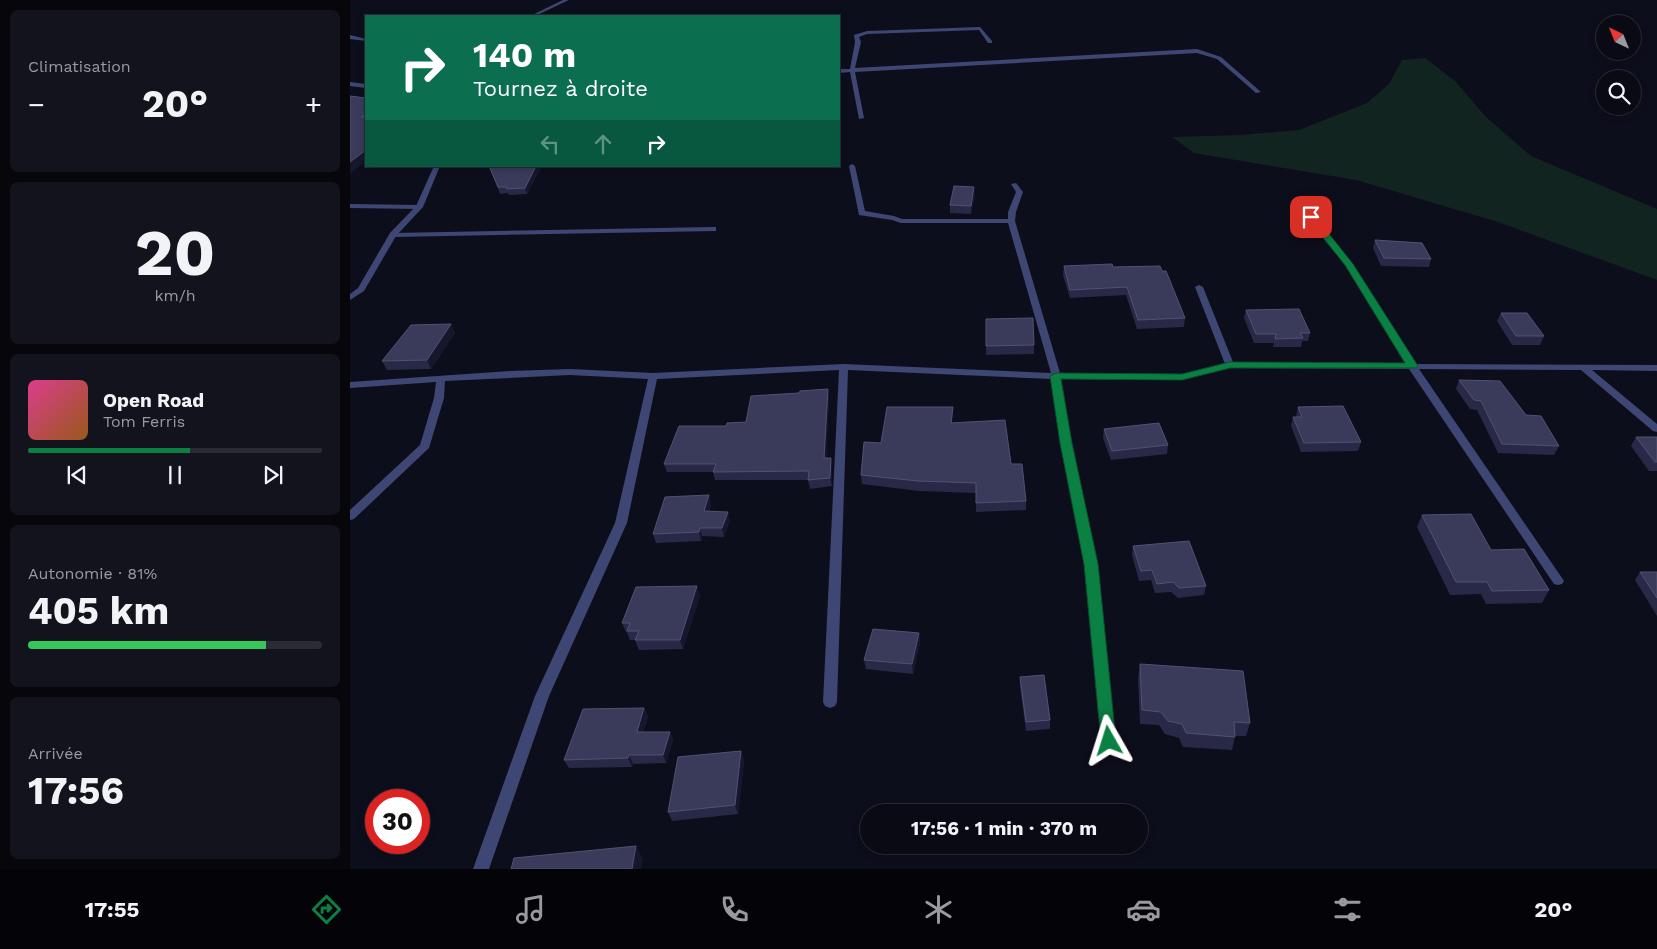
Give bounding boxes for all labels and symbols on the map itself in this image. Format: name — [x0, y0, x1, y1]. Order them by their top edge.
north arrow — [1596, 15, 1641, 60]
pin — [1290, 196, 1332, 238]
position arrow — [1082, 714, 1134, 766]
speed limit sign: 30 — [365, 789, 430, 854]

